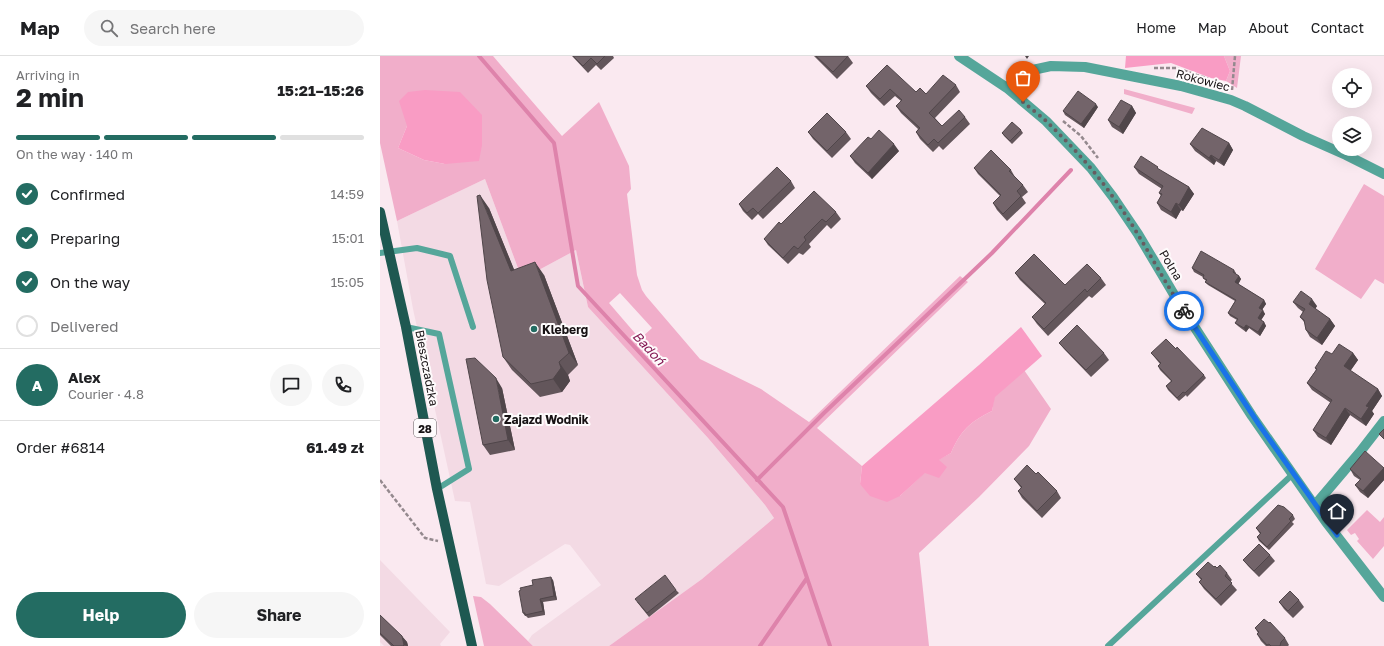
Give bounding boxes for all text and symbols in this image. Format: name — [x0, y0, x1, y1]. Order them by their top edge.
search box — [84, 10, 364, 46]
text: Map — [20, 16, 60, 39]
icon: search — [98, 17, 120, 39]
text: Search here — [130, 19, 216, 37]
text: Home — [1136, 19, 1176, 36]
text: Map — [1198, 19, 1226, 36]
text: About — [1248, 19, 1289, 36]
text: Contact — [1311, 19, 1364, 36]
pin — [1006, 61, 1040, 102]
street label: Rokowiec — [1174, 66, 1232, 95]
text: Arriving in — [16, 67, 80, 83]
icon: bag — [1012, 67, 1034, 89]
map controls — [1332, 68, 1372, 156]
button: locate — [1332, 68, 1372, 108]
text: 15:21–15:26 — [277, 81, 364, 99]
text: 2 min — [16, 82, 84, 113]
button: layers — [1332, 116, 1372, 156]
text: On the way · 140 m — [16, 146, 133, 162]
icon: check — [16, 183, 38, 205]
text: Confirmed — [50, 185, 125, 203]
text: 14:59 — [330, 186, 364, 202]
icon: check — [16, 227, 38, 249]
text: Preparing — [50, 229, 120, 247]
text: 15:01 — [332, 230, 364, 246]
street label: Polna — [1156, 247, 1186, 283]
icon: check — [16, 271, 38, 293]
text: On the way — [50, 273, 130, 291]
text: 15:05 — [331, 274, 364, 290]
courier — [1164, 291, 1204, 331]
icon: bike — [1173, 300, 1195, 322]
text: Delivered — [50, 317, 118, 335]
place label: Kleberg — [542, 322, 588, 337]
marker: Kleberg — [529, 324, 539, 334]
water label: Badoń — [630, 328, 669, 369]
street label: Bieszczadzka — [412, 329, 442, 407]
button: chat — [270, 364, 312, 406]
button: phone — [322, 364, 364, 406]
text: Alex — [68, 368, 101, 386]
text: A — [32, 376, 42, 394]
text: Courier · 4.8 — [68, 386, 144, 402]
place label: Zajazd Wodnik — [504, 412, 589, 427]
marker: Zajazd Wodnik — [491, 414, 501, 424]
road number: 28 — [414, 419, 436, 437]
text: Order #6814 — [16, 438, 105, 456]
text: 61.49 zł — [306, 438, 364, 456]
pin — [1320, 494, 1354, 535]
icon: home — [1326, 500, 1348, 522]
button: Help — [16, 592, 186, 638]
button: Share — [194, 592, 364, 638]

